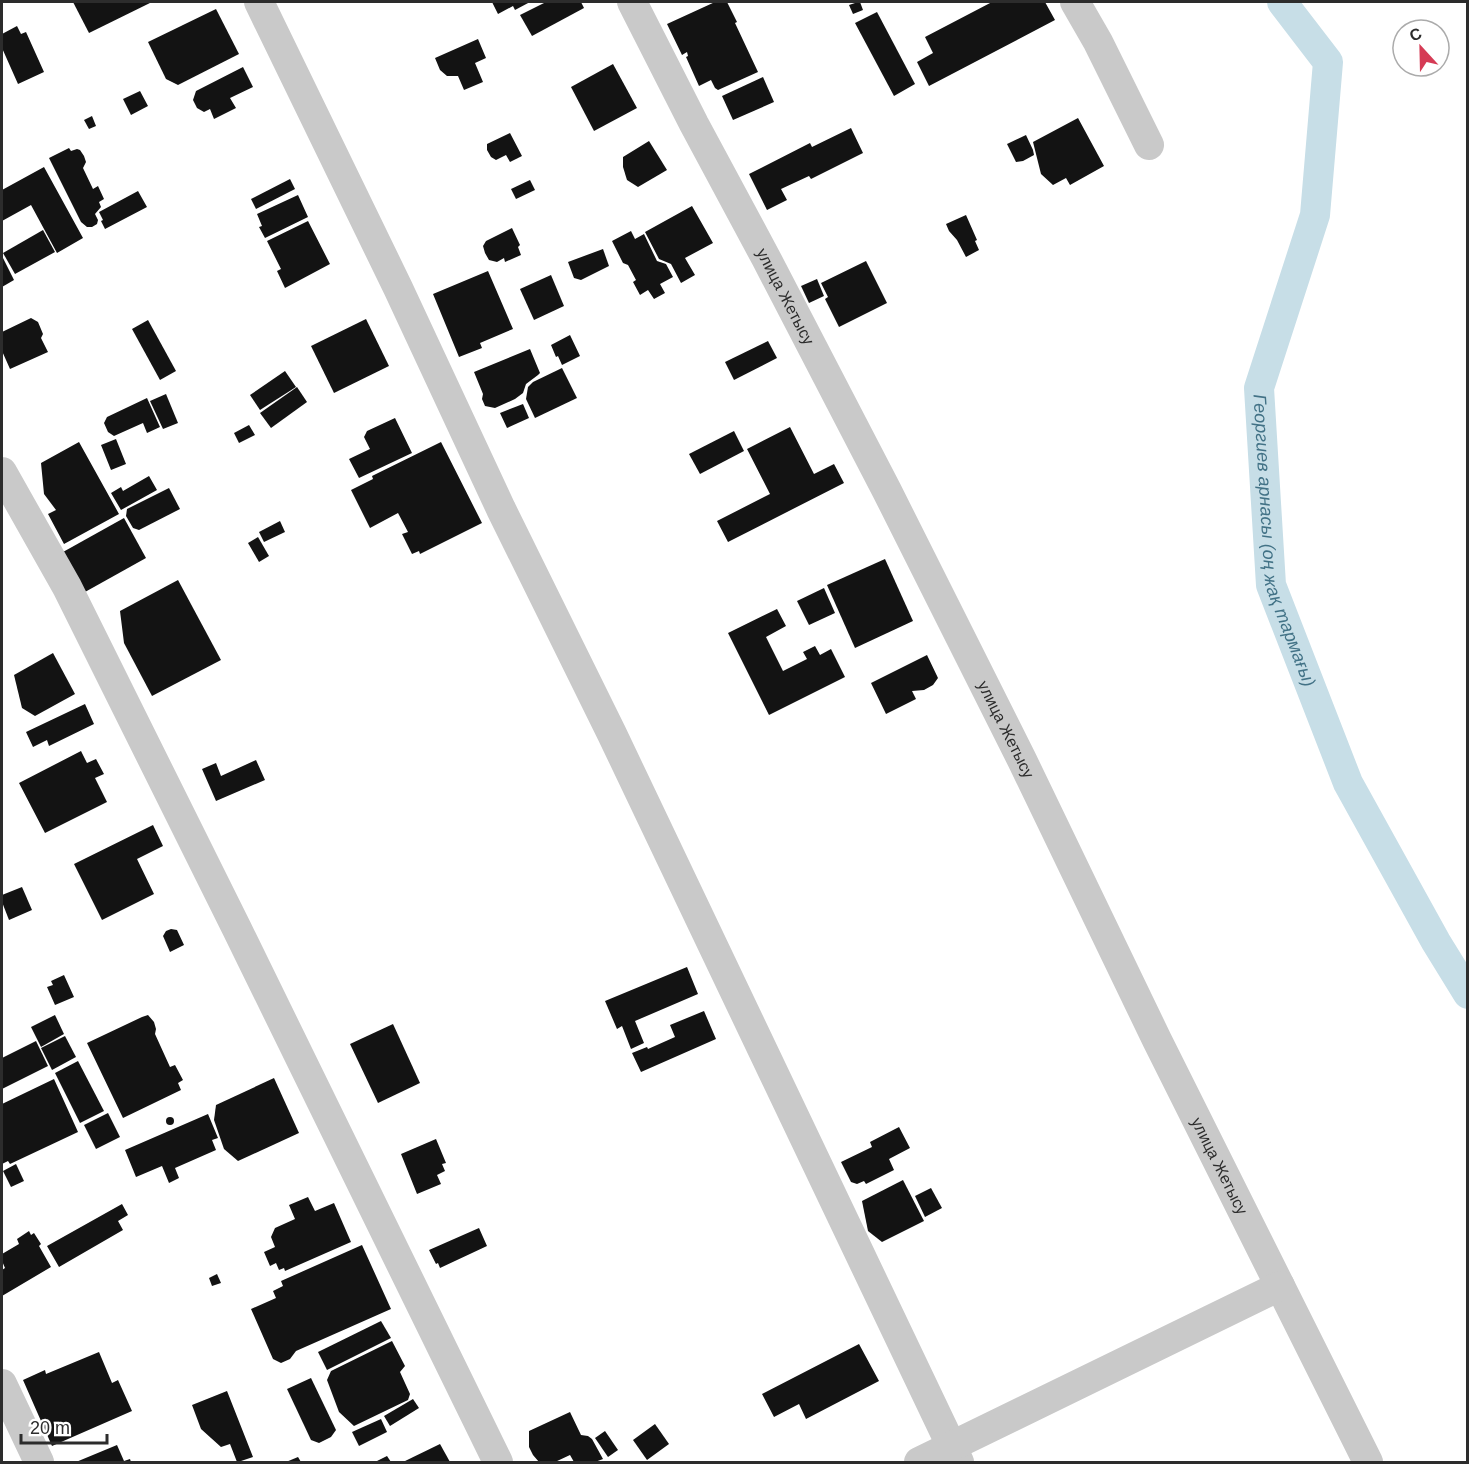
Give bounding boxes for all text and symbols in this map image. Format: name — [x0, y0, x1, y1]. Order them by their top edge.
north arrow — [1391, 18, 1451, 78]
text: С — [1407, 24, 1425, 45]
street label: улица Жетысу — [754, 245, 818, 347]
water label: Георгиев арнасы (оң жақ тармағы) — [1249, 394, 1320, 690]
street label: улица Жетысу — [975, 678, 1038, 780]
street label: улица Жетысу — [1189, 1114, 1251, 1217]
scale bar — [21, 1407, 106, 1445]
text: 20 m — [30, 1418, 70, 1438]

